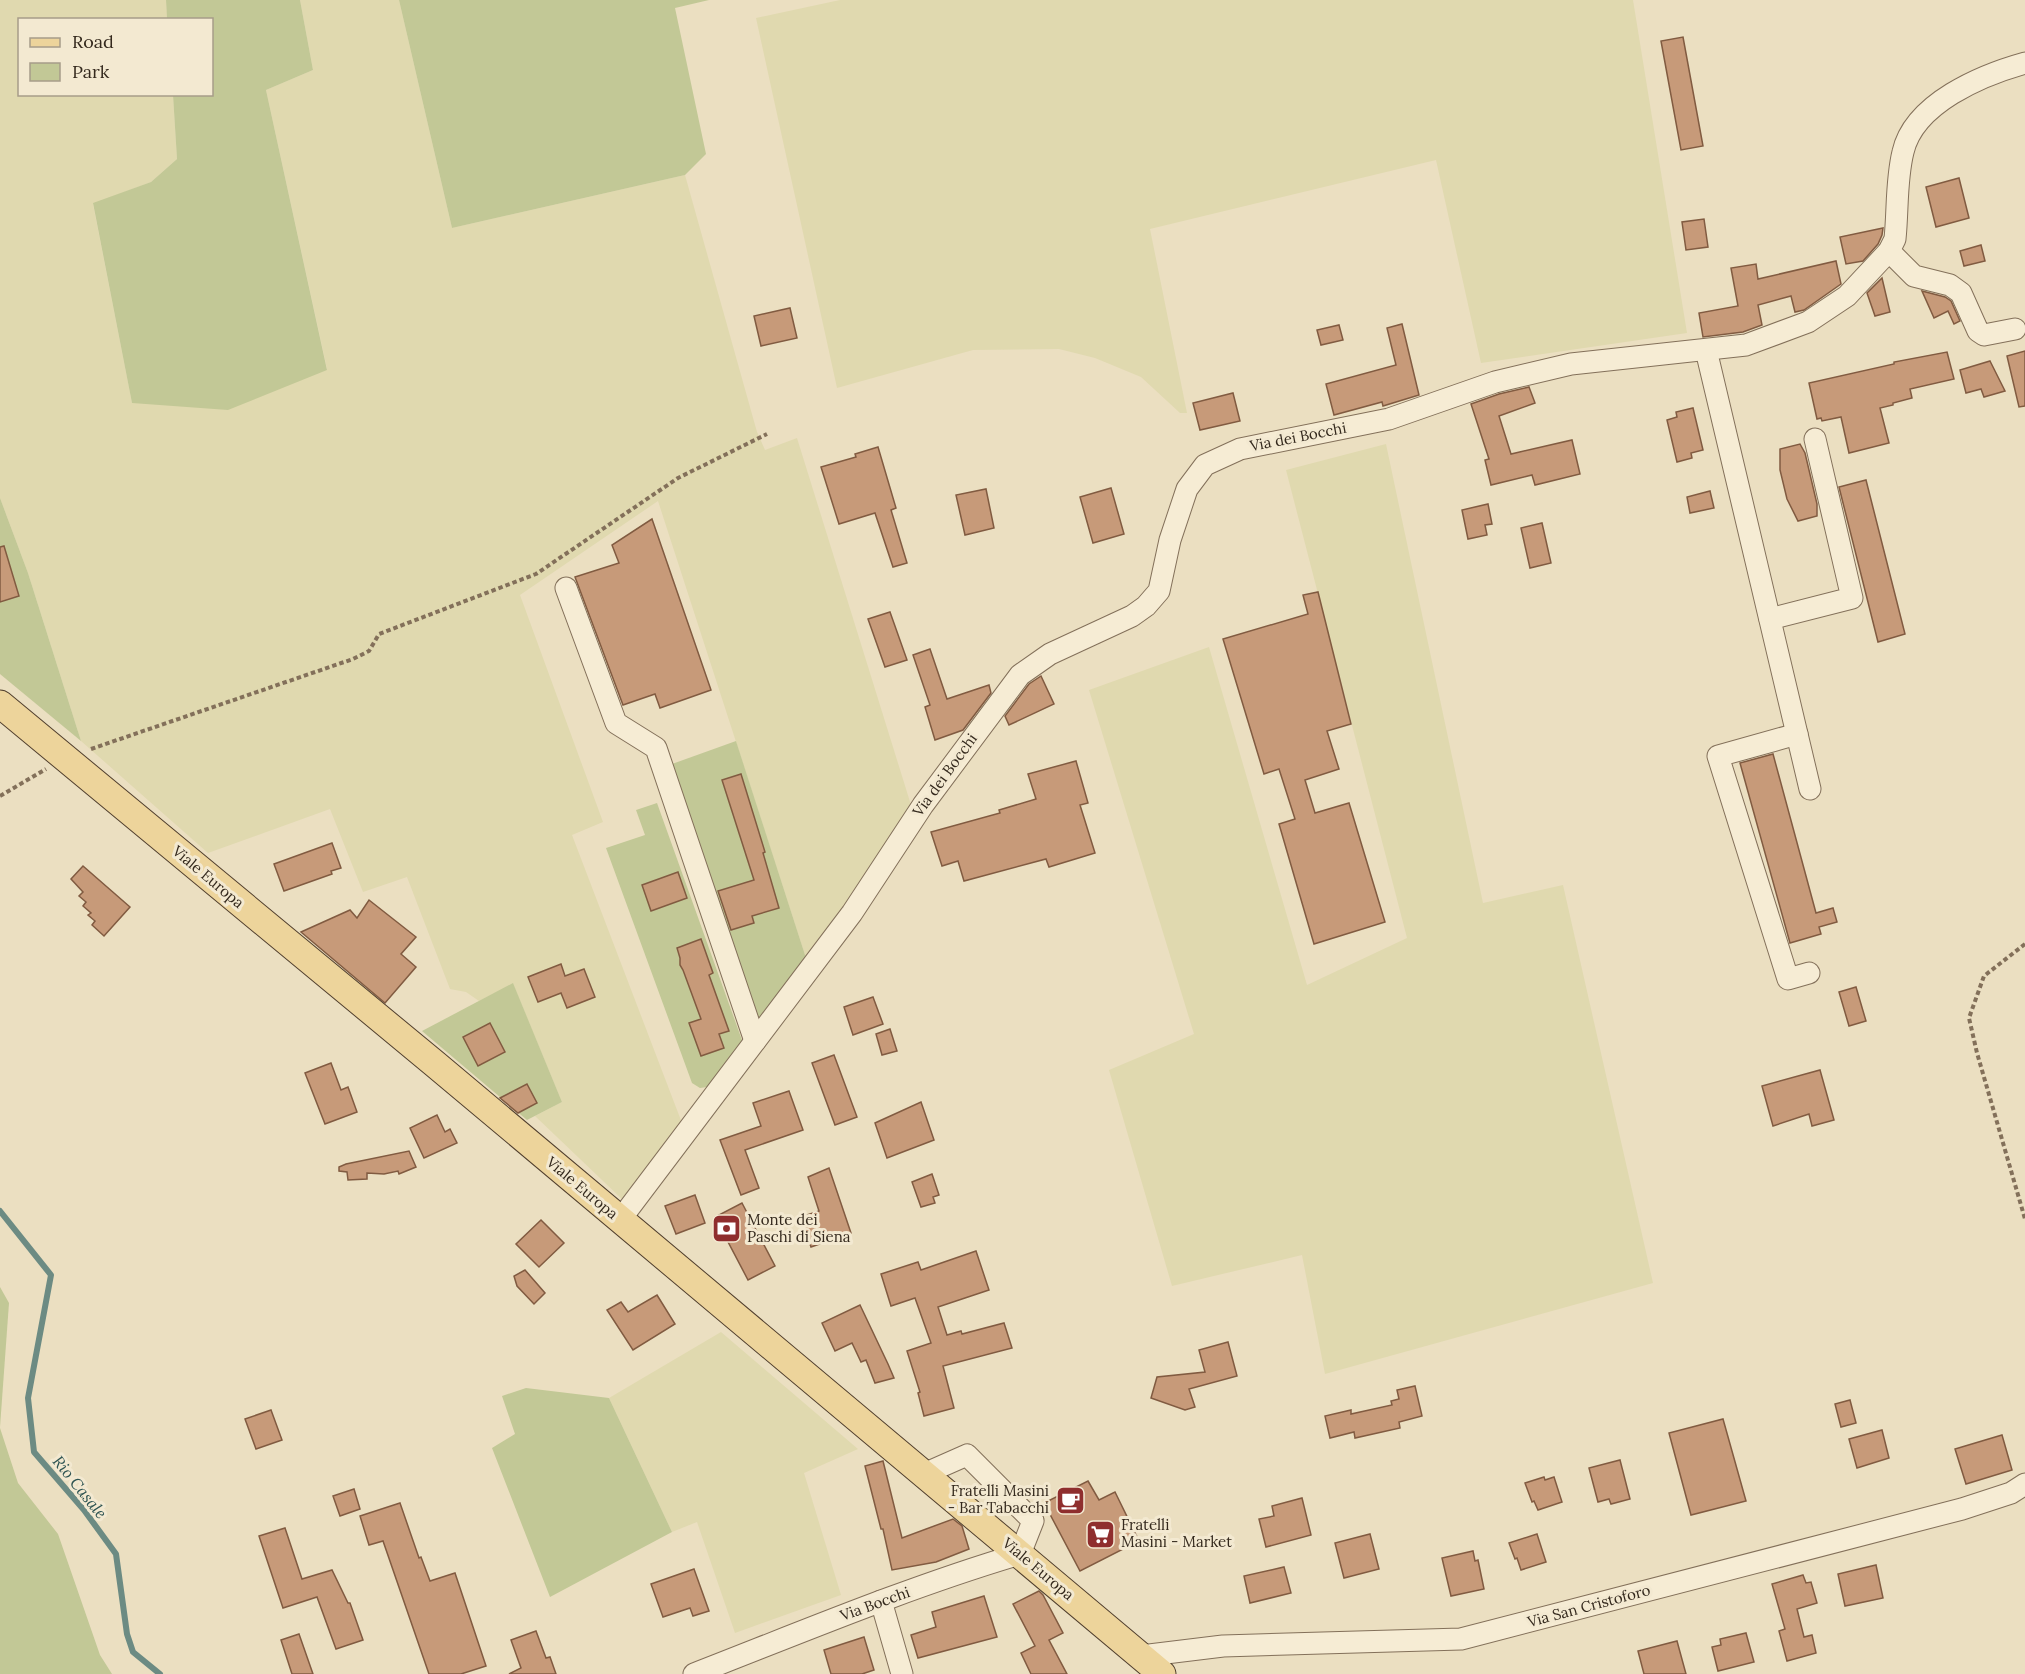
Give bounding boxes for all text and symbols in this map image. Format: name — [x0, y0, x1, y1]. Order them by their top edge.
legend — [18, 18, 213, 96]
text: Road — [72, 30, 114, 53]
text: Park — [72, 60, 110, 83]
street label: Via dei Bocchi — [1247, 418, 1348, 455]
street label: Via dei Bocchi — [908, 730, 981, 821]
street label: Viale Europa — [168, 841, 248, 912]
street label: Viale Europa — [542, 1152, 622, 1223]
place label: Monte dei Paschi di Siena — [747, 1210, 851, 1246]
bank icon: Monte dei Paschi di Siena — [710, 1213, 742, 1245]
water label: Rio Casale — [49, 1451, 112, 1523]
place label: Fratelli Masini - Bar Tabacchi — [948, 1481, 1049, 1517]
cafe icon: Fratelli Masini - Bar Tabacchi — [1054, 1484, 1086, 1516]
place label: Fratelli Masini - Market — [1121, 1515, 1232, 1551]
supermarket icon: Fratelli Masini - Market — [1084, 1518, 1116, 1550]
street label: Viale Europa — [998, 1533, 1078, 1604]
street label: Via San Cristoforo — [1524, 1580, 1653, 1631]
street label: Via Bocchi — [836, 1582, 912, 1625]

